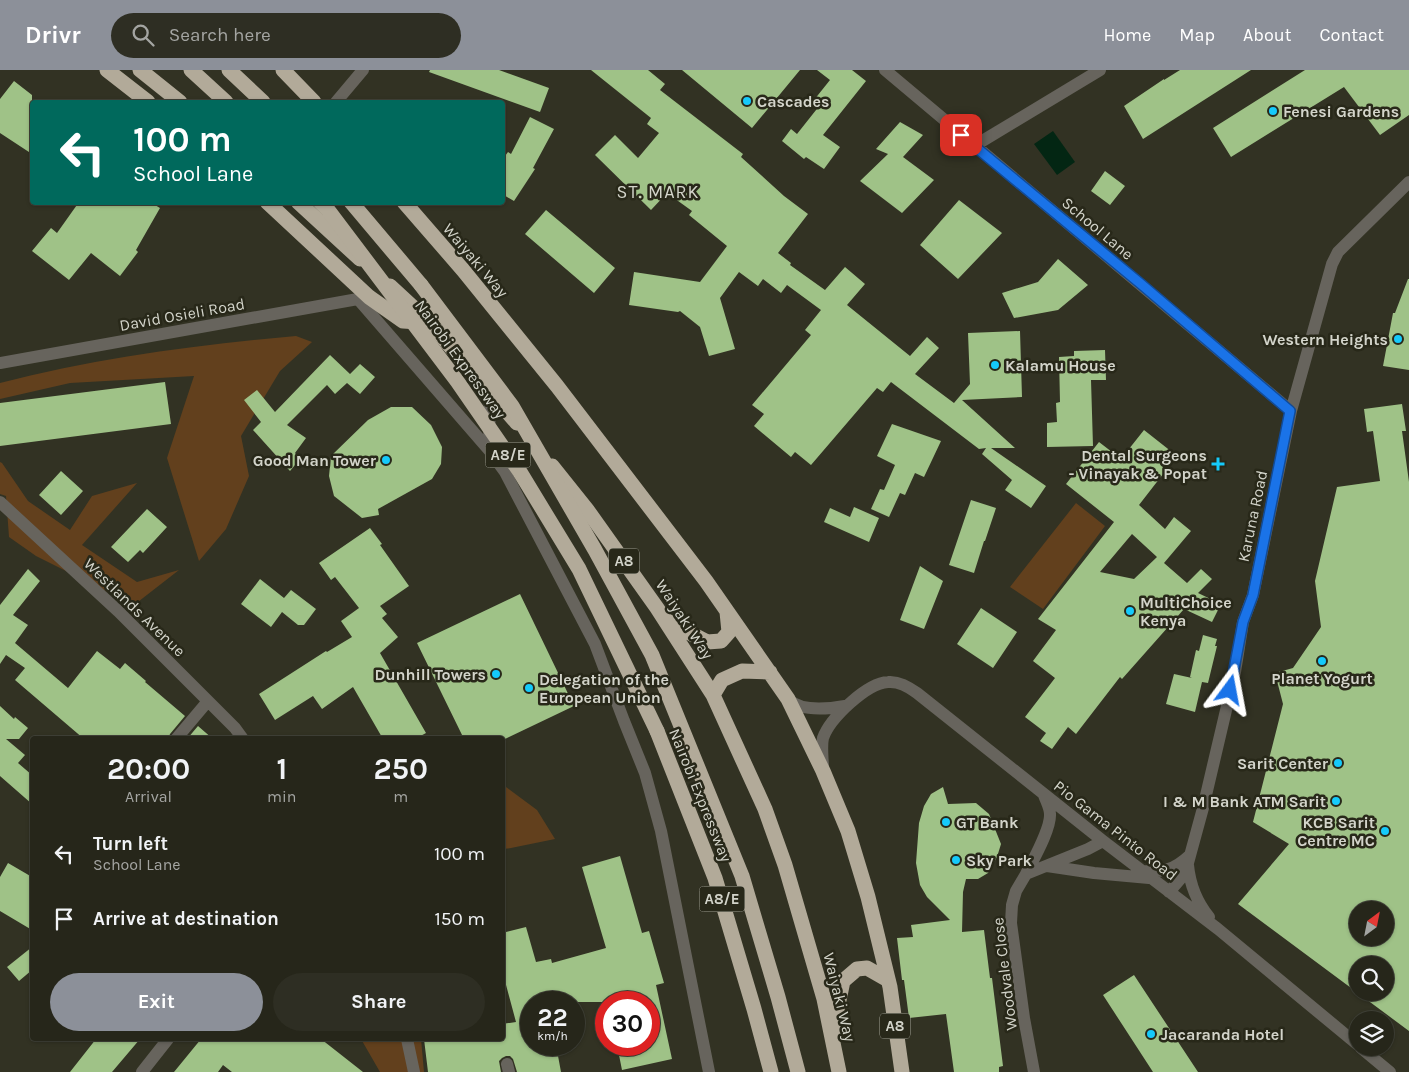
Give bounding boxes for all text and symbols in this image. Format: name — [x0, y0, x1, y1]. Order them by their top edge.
search box — [111, 13, 461, 58]
text: Drivr — [25, 21, 81, 49]
icon: search — [129, 21, 157, 49]
text: Search here — [169, 24, 271, 46]
text: Home — [1103, 24, 1151, 46]
text: Map — [1179, 24, 1215, 46]
text: About — [1243, 24, 1292, 46]
text: Contact — [1320, 24, 1384, 46]
place label: Cascades — [757, 92, 830, 111]
marker: Cascades — [741, 95, 753, 107]
place label: Fenesi Gardens — [1283, 102, 1399, 121]
marker: Fenesi Gardens — [1267, 105, 1279, 117]
pin — [940, 114, 982, 156]
text: 100 m — [133, 119, 232, 160]
icon: left — [50, 120, 115, 185]
icon: arrive — [947, 121, 975, 149]
text: School Lane — [133, 161, 253, 187]
district label: ST. MARK — [617, 181, 699, 203]
street label: School Lane — [1058, 193, 1137, 264]
street label: Waiyaki Way — [439, 219, 513, 302]
street label: David Osieli Road — [118, 294, 246, 335]
street label: Nairobi Expressway — [411, 296, 510, 423]
place label: Western Heights — [1262, 330, 1388, 349]
marker: Western Heights — [1392, 333, 1404, 345]
place label: Kalamu House — [1005, 356, 1116, 375]
marker: Kalamu House — [989, 359, 1001, 371]
road number: A8/E — [486, 442, 530, 468]
place label: Dental Surgeons - Vinayak & Popat — [1069, 446, 1207, 483]
place label: Good Man Tower — [253, 451, 377, 470]
marker: Good Man Tower — [380, 454, 392, 466]
marker: Dental Surgeons - Vinayak & Popat — [1211, 457, 1225, 471]
street label: Karuna Road — [1234, 469, 1271, 564]
road number: A8 — [609, 548, 639, 574]
street label: Westlands Avenue — [80, 554, 189, 661]
street label: Waiyaki Way — [652, 576, 718, 663]
place label: MultiChoice Kenya — [1140, 593, 1232, 630]
marker: MultiChoice Kenya — [1124, 605, 1136, 617]
marker: Planet Yogurt — [1316, 655, 1328, 667]
position arrow — [1203, 663, 1255, 715]
place label: Dunhill Towers — [375, 665, 486, 684]
marker: Dunhill Towers — [490, 668, 502, 680]
place label: Planet Yogurt — [1271, 669, 1373, 688]
place label: Delegation of the European Union — [539, 670, 669, 707]
marker: Delegation of the European Union — [523, 682, 535, 694]
street label: Nairobi Expressway — [665, 726, 736, 865]
text: 20:00 — [107, 751, 190, 787]
text: 1 — [276, 751, 287, 787]
text: 250 — [373, 751, 428, 787]
place label: Sarit Center — [1237, 754, 1329, 773]
marker: Sarit Center — [1332, 757, 1344, 769]
street label: Pio Gama Pinto Road — [1050, 776, 1181, 885]
text: Arrival — [125, 787, 172, 806]
text: min — [267, 787, 296, 806]
text: m — [393, 787, 408, 806]
place label: I & M Bank ATM Sarit — [1163, 792, 1326, 811]
marker: I & M Bank ATM Sarit — [1330, 795, 1342, 807]
place label: GT Bank — [956, 813, 1019, 832]
place label: KCB Sarit Centre MC — [1297, 813, 1375, 850]
marker: GT Bank — [940, 816, 952, 828]
marker: KCB Sarit Centre MC — [1379, 825, 1391, 837]
text: Turn left — [93, 833, 168, 855]
icon: left — [50, 840, 78, 868]
text: 100 m — [434, 843, 485, 865]
place label: Sky Park — [966, 851, 1033, 870]
marker: Sky Park — [950, 854, 962, 866]
text: School Lane — [93, 855, 181, 874]
road number: A8/E — [700, 886, 744, 912]
north arrow — [1349, 901, 1394, 946]
map controls — [1349, 901, 1394, 1056]
icon: arrive — [50, 905, 78, 933]
text: Arrive at destination — [93, 908, 279, 930]
text: 150 m — [434, 908, 485, 930]
street label: Woodvale Close — [988, 916, 1021, 1032]
street label: Waiyaki Way — [819, 951, 860, 1044]
button: search — [1349, 956, 1394, 1001]
button: Exit — [50, 973, 263, 1031]
button: Share — [273, 973, 485, 1031]
speed limit sign: 30 — [595, 991, 660, 1056]
text: 22 — [537, 1003, 568, 1032]
button: layers — [1349, 1011, 1394, 1056]
road number: A8 — [880, 1014, 910, 1038]
place label: Jacaranda Hotel — [1161, 1025, 1284, 1044]
marker: Jacaranda Hotel — [1145, 1028, 1157, 1040]
text: km/h — [537, 1029, 568, 1043]

